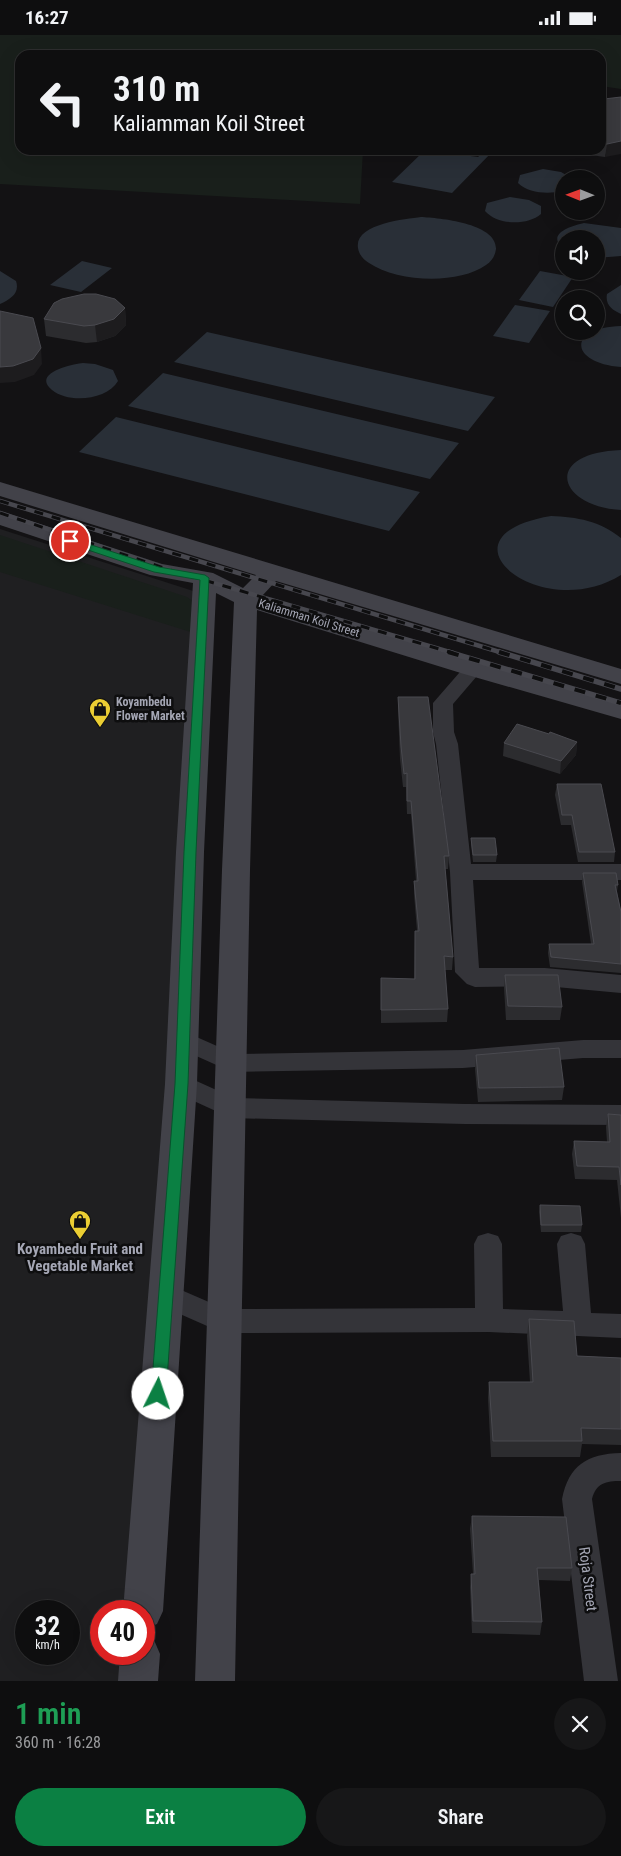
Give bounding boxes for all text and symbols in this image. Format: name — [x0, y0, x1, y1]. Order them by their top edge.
text: 16:27 — [25, 6, 69, 29]
text: 310 m — [113, 69, 200, 110]
icon: left — [30, 70, 95, 135]
text: Kaliamman Koil Street — [113, 111, 305, 136]
north arrow — [555, 170, 605, 220]
map controls — [555, 170, 605, 340]
button: sound — [555, 230, 605, 280]
button: search — [555, 290, 605, 340]
pin — [49, 520, 91, 562]
icon: arrive — [56, 527, 84, 555]
street label: Kaliamman Koil Street — [257, 596, 362, 640]
place label: Koyambedu Flower Market — [116, 695, 185, 723]
shop icon: Koyambedu Flower Market — [88, 697, 112, 728]
shop icon: Koyambedu Fruit and Vegetable Market — [68, 1209, 92, 1240]
place label: Koyambedu Fruit and Vegetable Market — [17, 1240, 143, 1275]
position arrow — [131, 1367, 183, 1419]
street label: Roja Street — [575, 1546, 601, 1612]
speed limit sign: 40 — [90, 1600, 155, 1665]
text: 32 — [35, 1612, 60, 1641]
text: km/h — [35, 1638, 60, 1652]
text: 1 min — [15, 1696, 81, 1731]
button: close — [554, 1698, 606, 1750]
text: 360 m · 16:28 — [15, 1733, 101, 1752]
button: Exit — [15, 1788, 306, 1846]
button: Share — [316, 1788, 606, 1846]

